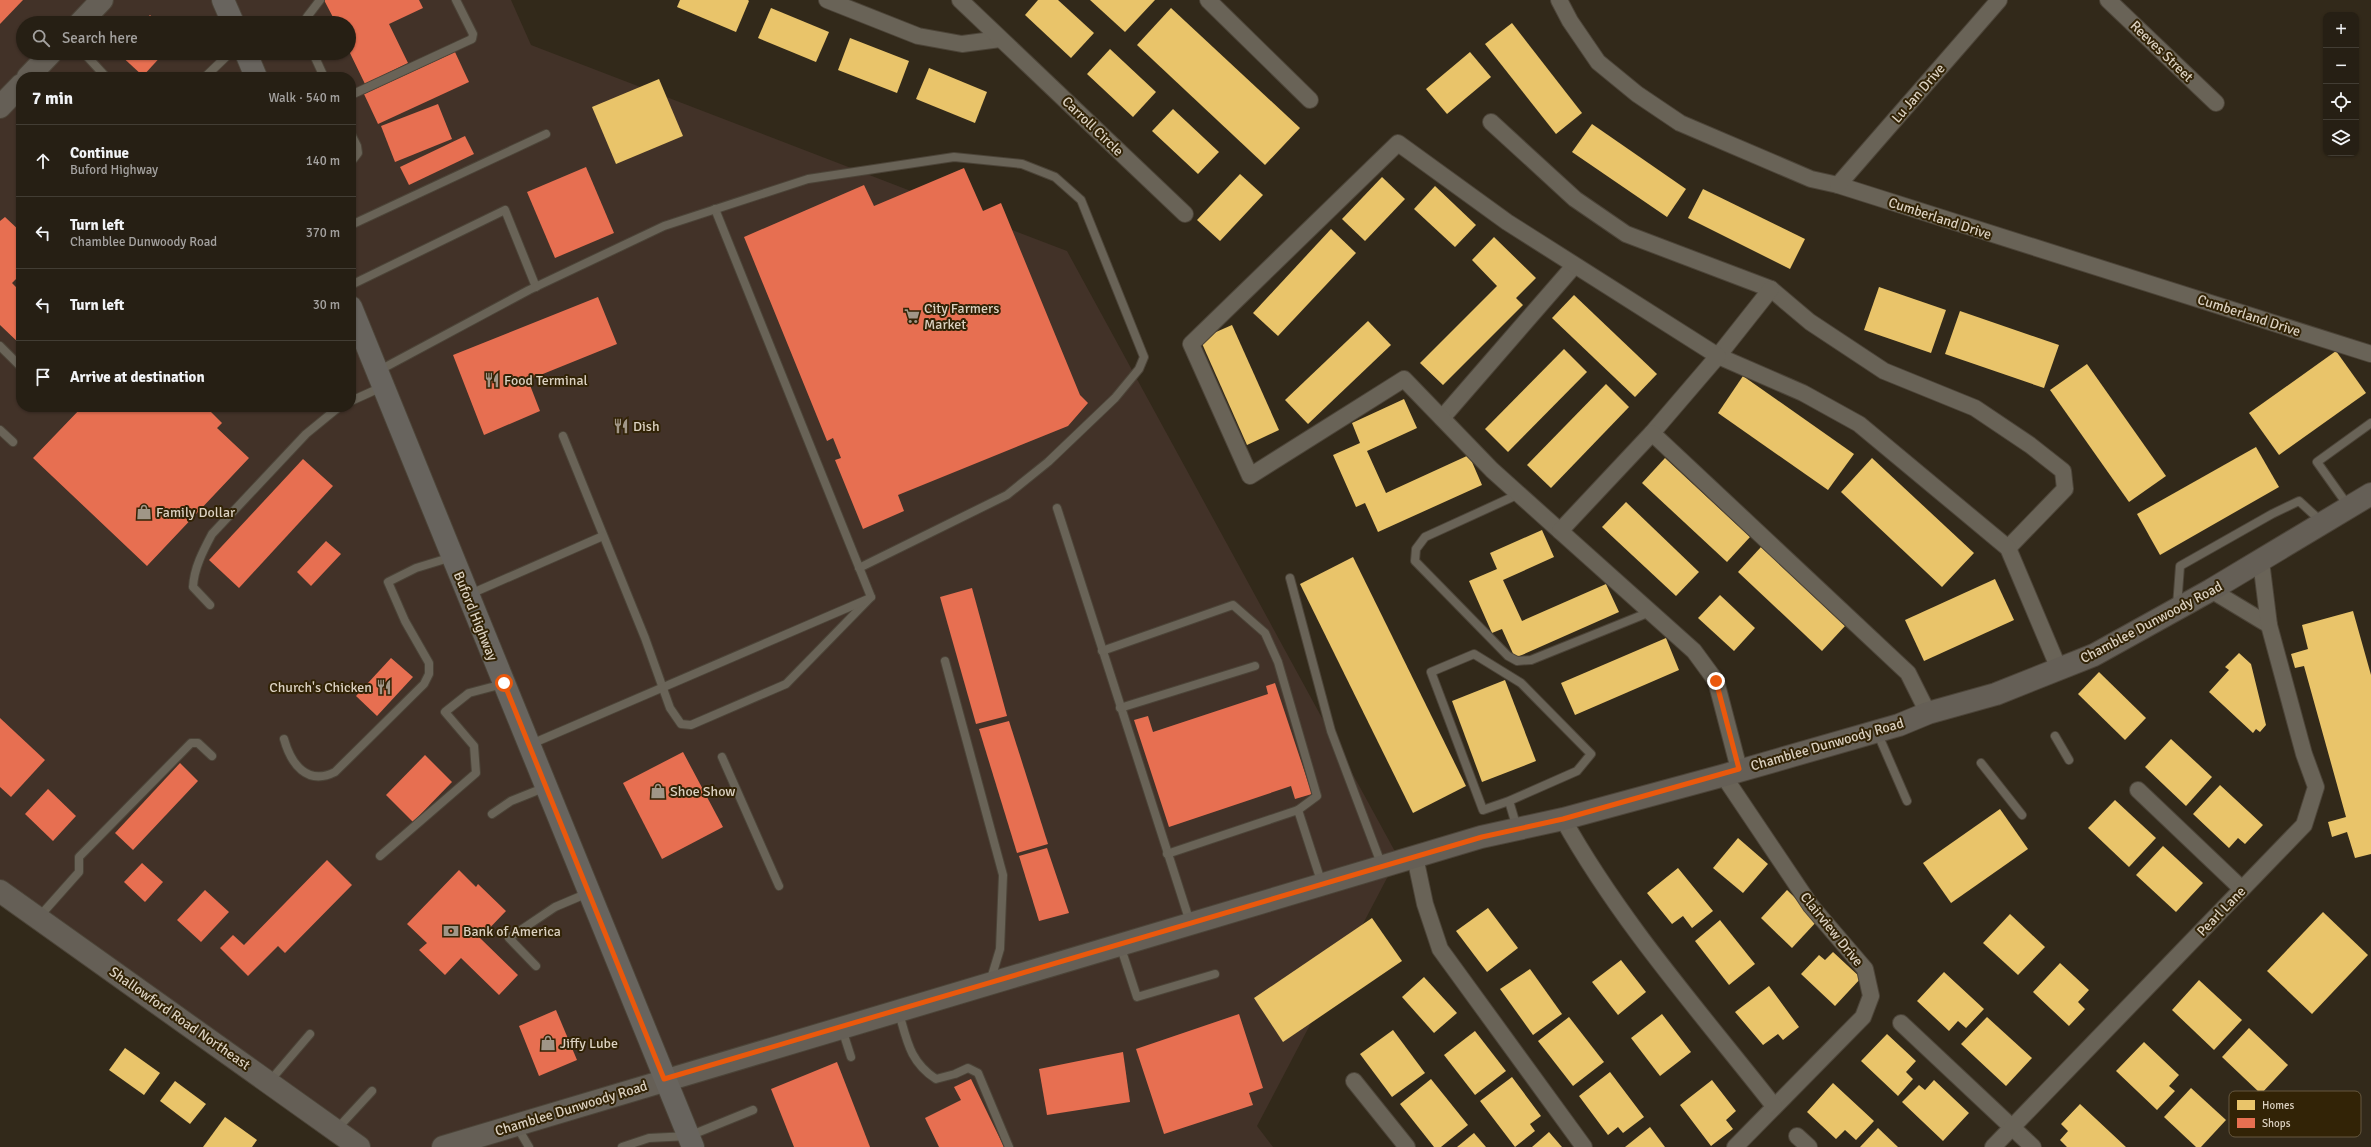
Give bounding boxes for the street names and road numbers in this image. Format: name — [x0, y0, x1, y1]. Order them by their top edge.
street label: Reeves Street — [2127, 17, 2197, 86]
street label: Lu Jan Drive — [1888, 60, 1949, 126]
street label: Carroll Circle — [1058, 93, 1127, 160]
street label: Cumberland Drive — [1886, 194, 1994, 243]
street label: Cumberland Drive — [2195, 291, 2303, 340]
street label: Buford Highway — [450, 569, 501, 664]
street label: Chamblee Dunwoody Road — [2077, 578, 2225, 667]
street label: Chamblee Dunwoody Road — [1749, 714, 1906, 774]
street label: Pearl Lane — [2193, 883, 2249, 940]
street label: Clairview Drive — [1797, 889, 1867, 970]
street label: Shallowford Road Northeast — [106, 963, 254, 1074]
street label: Chamblee Dunwoody Road — [493, 1077, 649, 1140]

